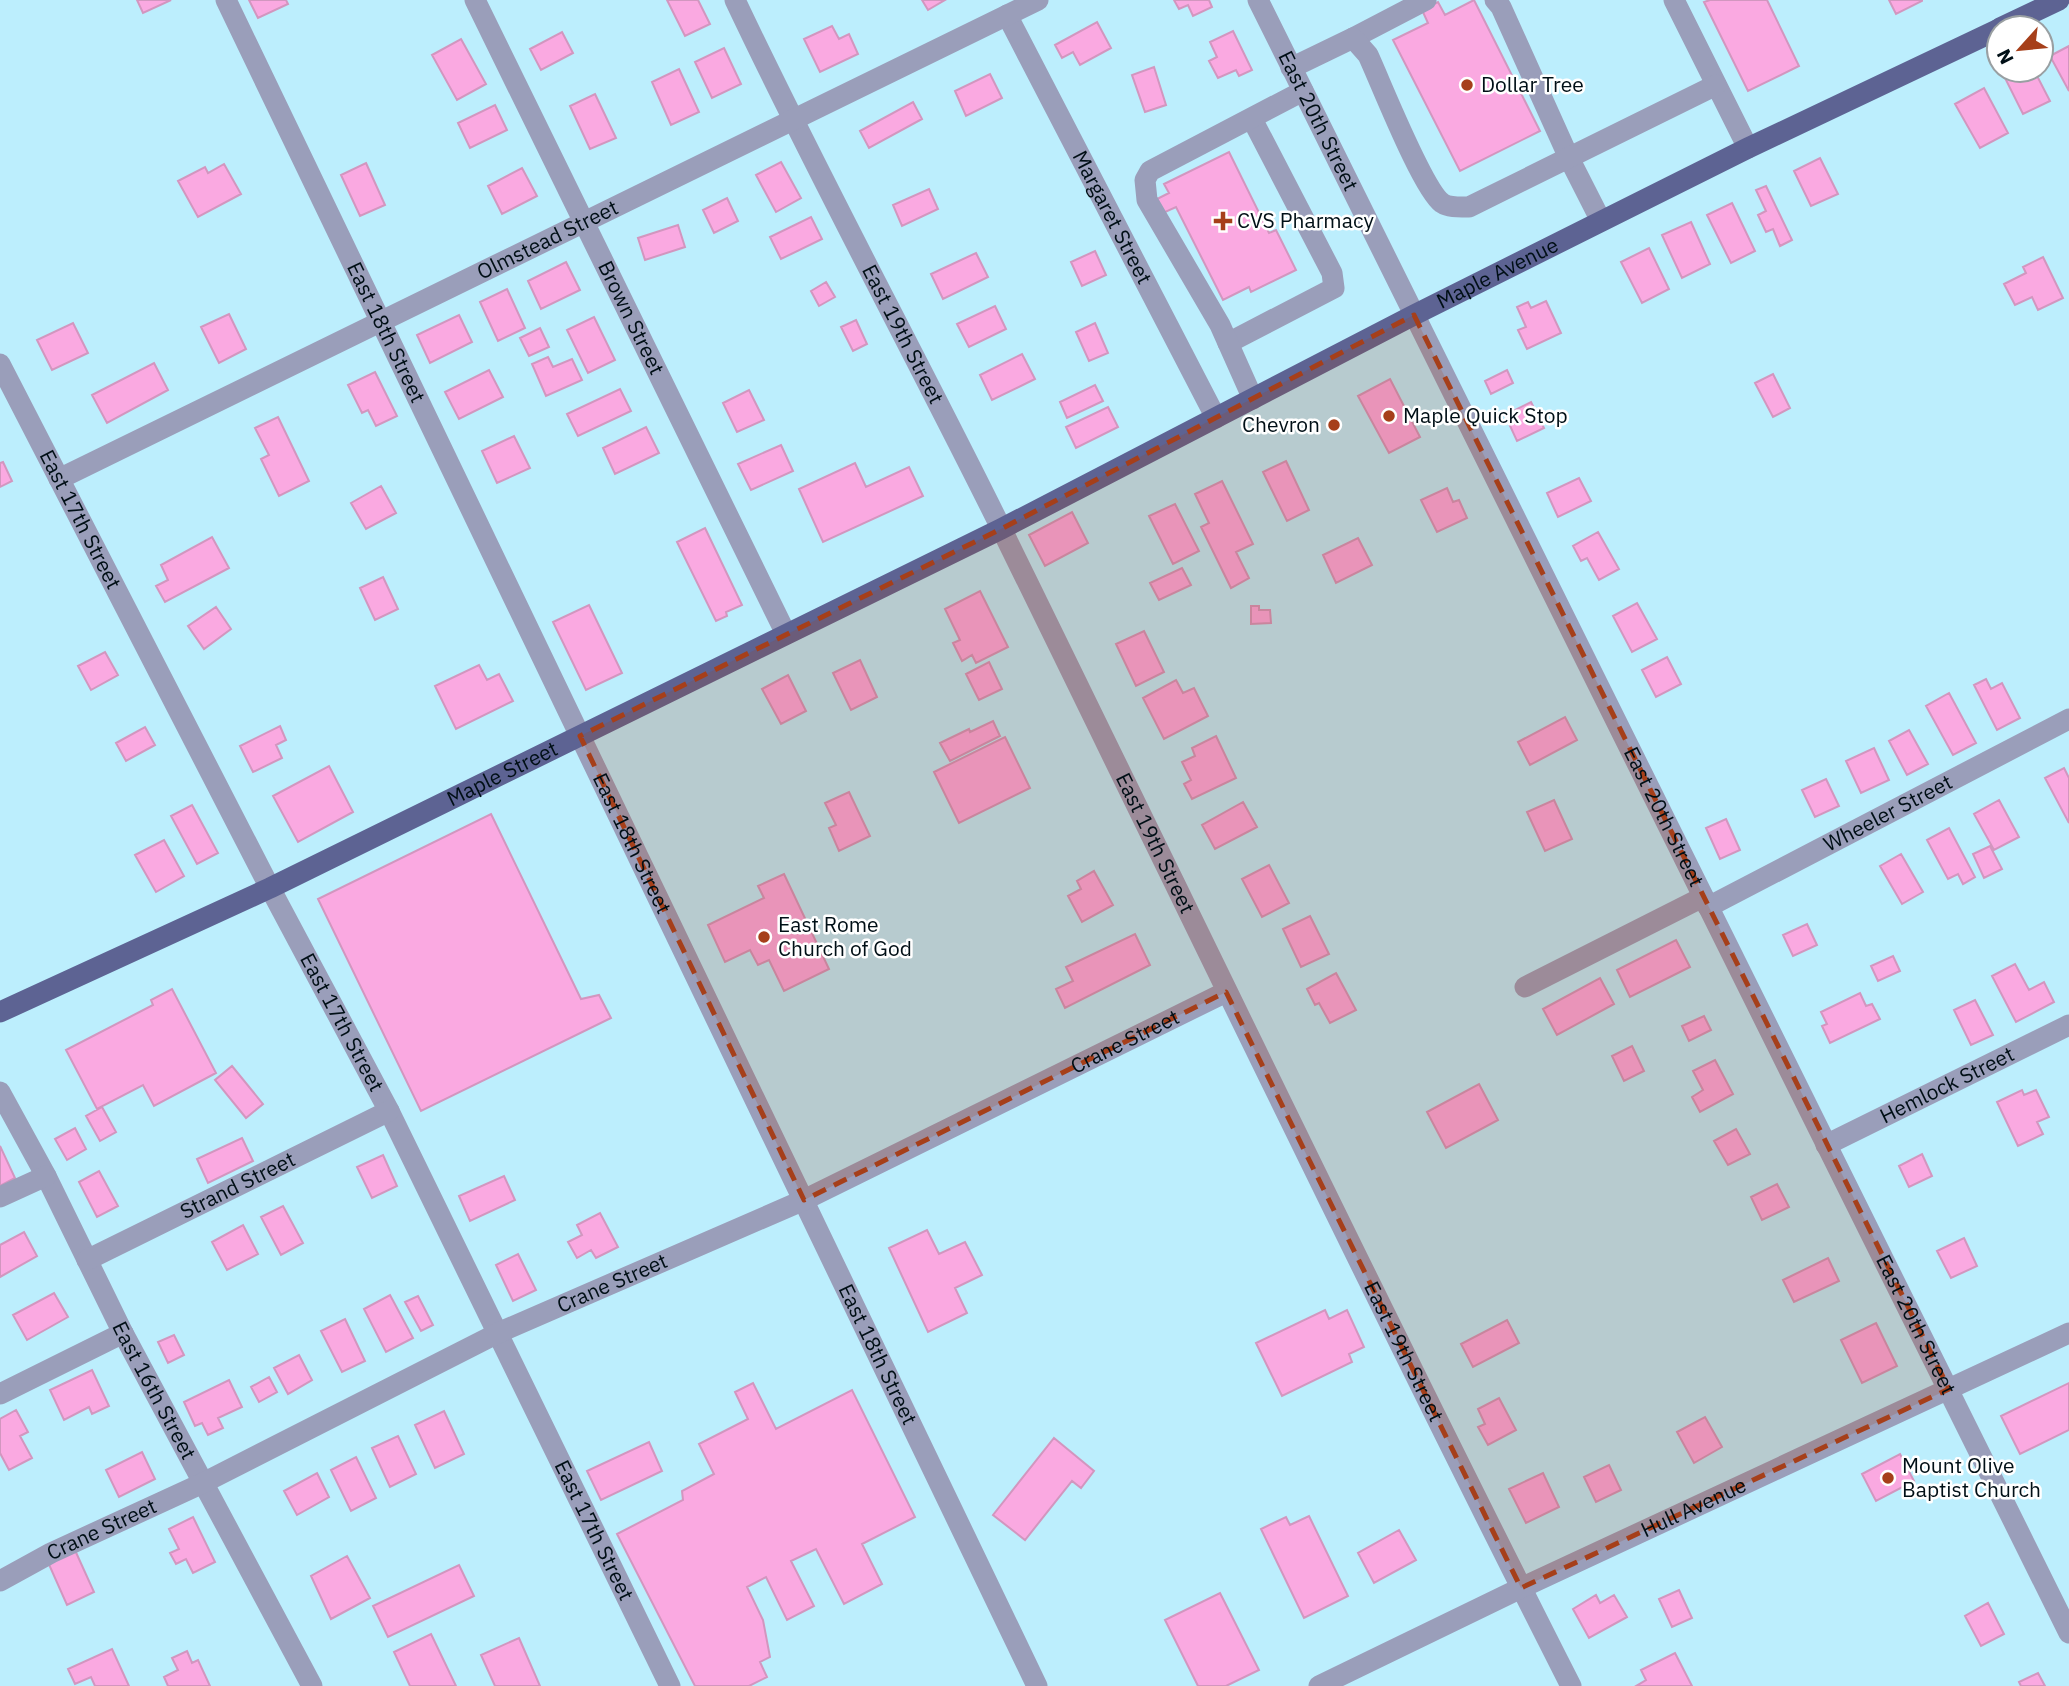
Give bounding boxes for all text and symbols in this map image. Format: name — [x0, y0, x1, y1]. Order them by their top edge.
north arrow — [1985, 14, 2055, 84]
text: N — [1991, 45, 2019, 68]
street label: East 20th Street — [1272, 46, 1366, 195]
place label: Dollar Tree — [1481, 70, 1584, 98]
marker: Dollar Tree — [1459, 77, 1475, 93]
street label: Margaret Street — [1067, 145, 1159, 289]
street label: Olmstead Street — [472, 193, 622, 285]
place label: CVS Pharmacy — [1237, 206, 1374, 234]
marker: CVS Pharmacy — [1215, 213, 1231, 229]
street label: Maple Avenue — [1431, 230, 1563, 315]
street label: Brown Street — [592, 256, 672, 379]
street label: East 18th Street — [341, 257, 433, 407]
street label: East 19th Street — [856, 259, 951, 408]
place label: Maple Quick Stop — [1403, 401, 1568, 429]
marker: Maple Quick Stop — [1381, 408, 1397, 424]
place label: Chevron — [1242, 410, 1320, 438]
marker: Chevron — [1326, 417, 1342, 433]
street label: East 17th Street — [34, 445, 129, 594]
street label: Maple Street — [442, 734, 562, 812]
street label: East 20th Street — [1618, 742, 1711, 891]
street label: Wheeler Street — [1818, 767, 1957, 857]
street label: East 18th Street — [587, 768, 678, 918]
street label: East 19th Street — [1110, 768, 1202, 918]
place label: East Rome Church of God — [778, 910, 912, 962]
marker: East Rome Church of God — [756, 929, 772, 945]
street label: East 17th Street — [294, 948, 391, 1096]
street label: Crane Street — [1065, 1002, 1184, 1080]
street label: Hemlock Street — [1875, 1039, 2018, 1129]
street label: Strand Street — [175, 1145, 300, 1225]
street label: Crane Street — [552, 1246, 671, 1319]
street label: East 20th Street — [1870, 1249, 1963, 1399]
street label: East 19th Street — [1358, 1276, 1451, 1426]
street label: East 18th Street — [833, 1279, 924, 1429]
street label: East 16th Street — [106, 1316, 203, 1464]
place label: Mount Olive Baptist Church — [1902, 1451, 2041, 1503]
street label: East 17th Street — [549, 1455, 641, 1605]
street label: Hull Avenue — [1636, 1470, 1751, 1543]
marker: Mount Olive Baptist Church — [1880, 1470, 1896, 1486]
street label: Crane Street — [42, 1491, 161, 1566]

